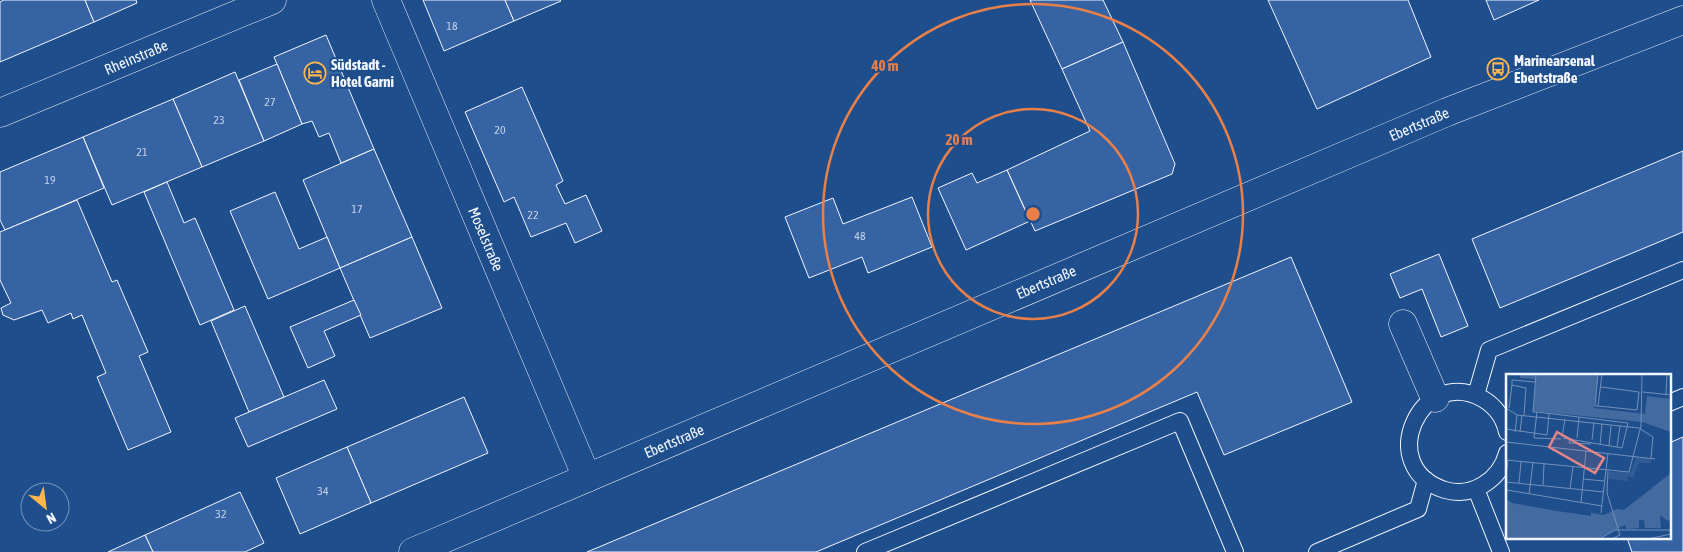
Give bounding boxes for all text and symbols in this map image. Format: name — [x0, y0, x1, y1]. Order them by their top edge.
house number: 18 — [446, 19, 458, 33]
street label: Rheinstraße — [102, 36, 170, 78]
place label: Marinearsenal Ebertstraße — [1514, 52, 1596, 86]
place label: Südstadt - Hotel Garni — [331, 56, 394, 90]
text: 40 m — [871, 57, 899, 74]
bus stop icon: Marinearsenal Ebertstraße — [1486, 57, 1510, 81]
hotel icon: Südstadt - Hotel Garni — [303, 61, 327, 85]
house number: 27 — [264, 95, 276, 109]
street label: Ebertstraße — [1386, 104, 1452, 144]
house number: 23 — [213, 113, 225, 127]
house number: 20 — [494, 123, 506, 137]
text: 20 m — [946, 131, 973, 148]
house number: 21 — [136, 145, 148, 159]
house number: 19 — [44, 173, 56, 187]
house number: 17 — [351, 202, 363, 216]
street label: Moselstraße — [465, 204, 507, 274]
centre of rings — [1024, 205, 1042, 223]
house number: 22 — [527, 208, 539, 222]
house number: 48 — [854, 229, 866, 243]
street label: Ebertstraße — [1013, 262, 1079, 302]
inset map — [1506, 374, 1670, 540]
street label: Ebertstraße — [641, 421, 707, 461]
north arrow — [20, 482, 70, 532]
house number: 34 — [317, 484, 329, 498]
house number: 32 — [215, 507, 227, 521]
text: N — [44, 509, 59, 527]

